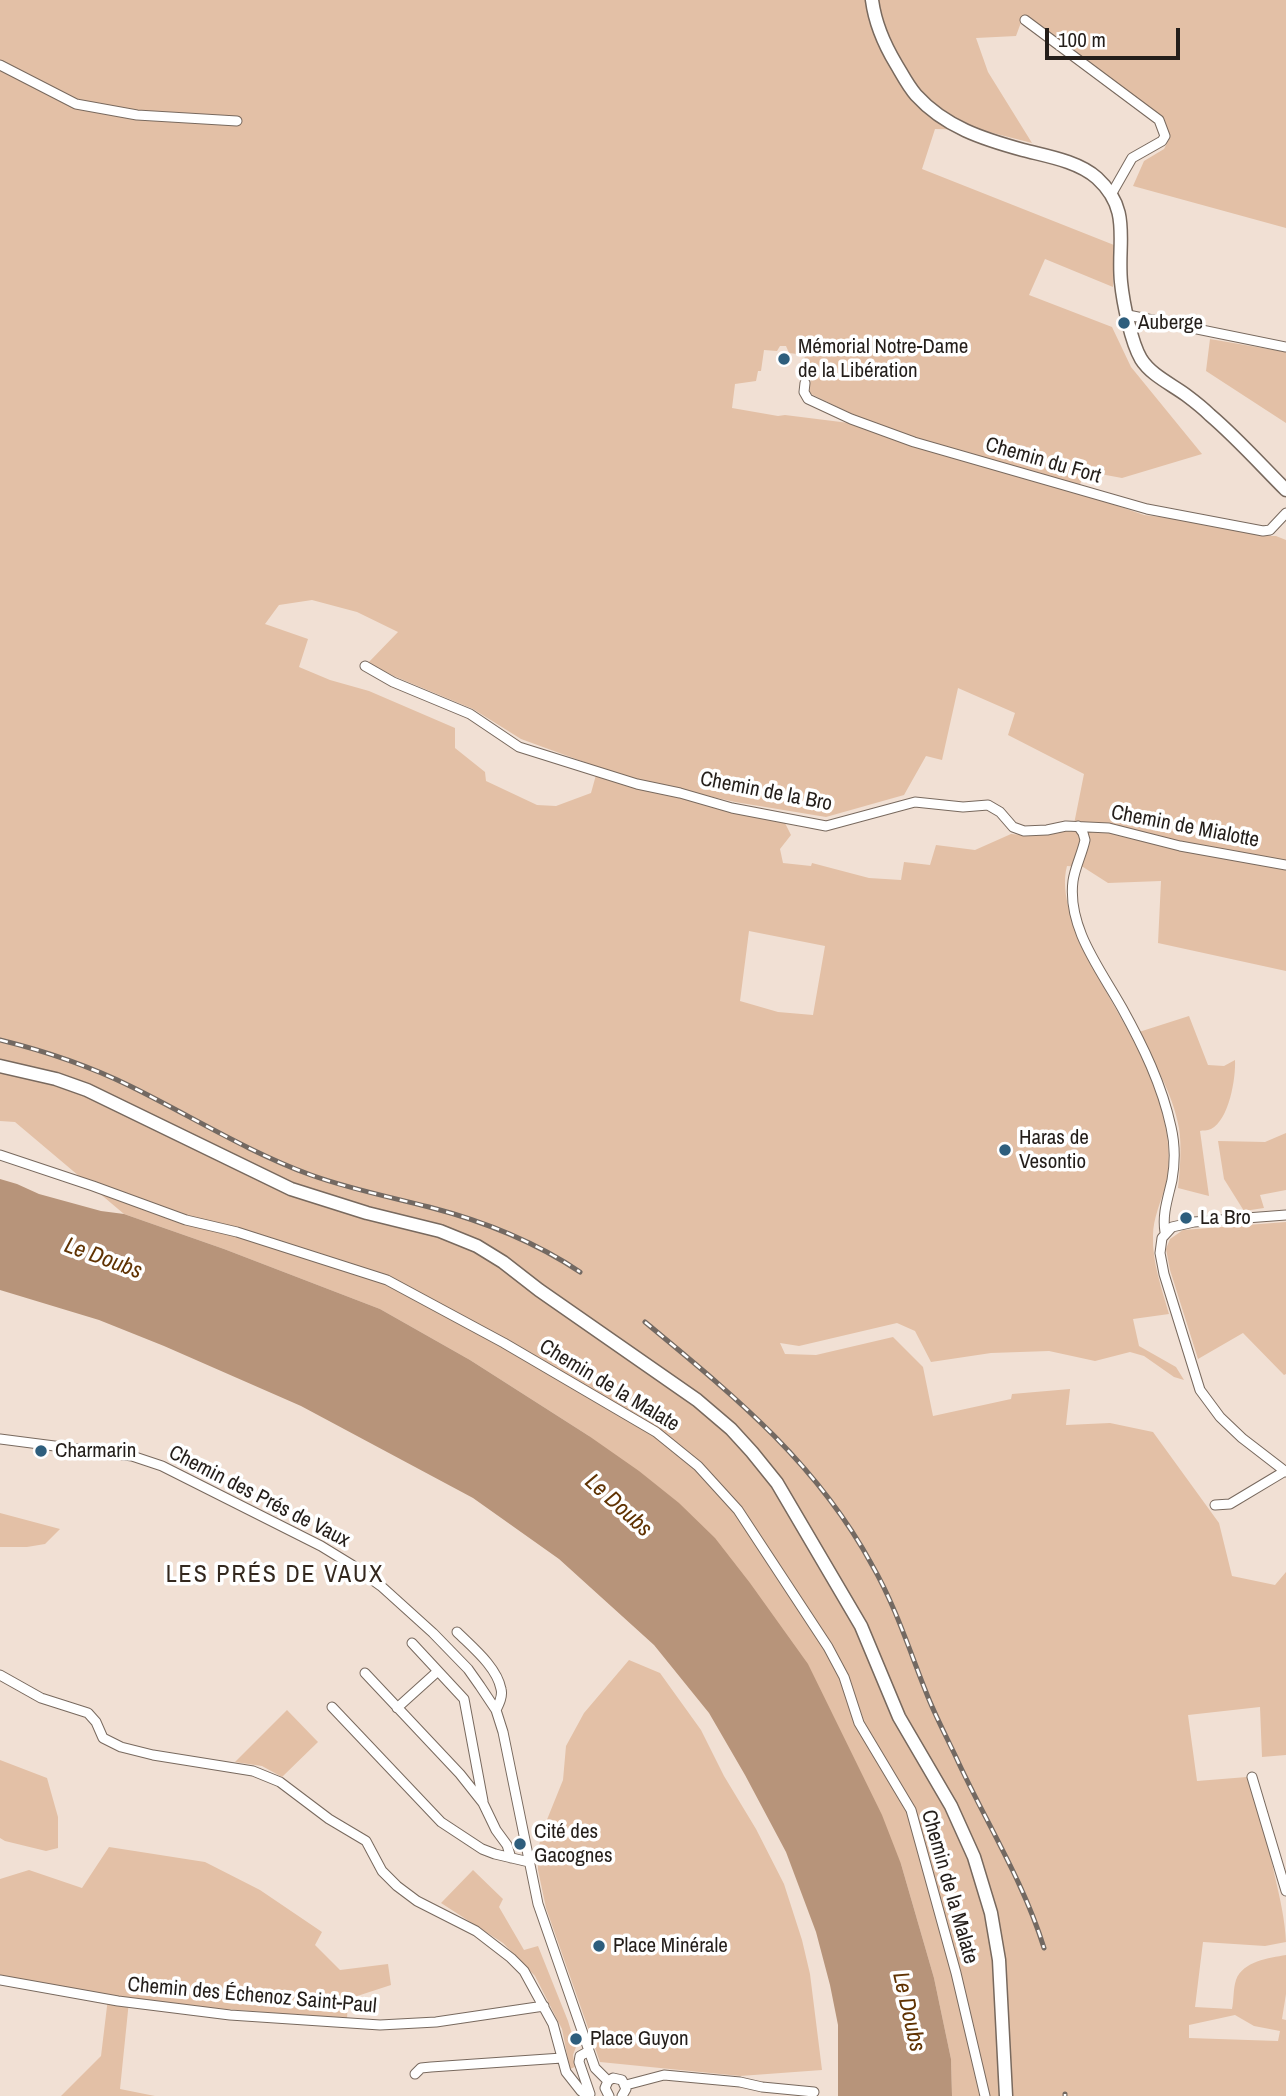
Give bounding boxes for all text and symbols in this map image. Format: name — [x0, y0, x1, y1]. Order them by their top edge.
scale bar — [1048, 14, 1183, 58]
text: 100 m — [1058, 25, 1106, 54]
place label: Auberge — [1138, 310, 1203, 336]
marker: Auberge — [1116, 315, 1132, 331]
place label: Mémorial Notre-Dame de la Libération — [798, 334, 968, 384]
marker: Mémorial Notre-Dame de la Libération — [776, 351, 792, 367]
street label: Chemin du Fort — [982, 433, 1104, 489]
street label: Chemin de la Bro — [698, 767, 834, 817]
street label: Chemin de Mialotte — [1109, 800, 1261, 854]
place label: Haras de Vesontio — [1019, 1125, 1089, 1175]
marker: Haras de Vesontio — [997, 1142, 1013, 1158]
place label: La Bro — [1200, 1205, 1251, 1231]
marker: La Bro — [1178, 1210, 1194, 1226]
water label: Le Doubs — [60, 1232, 146, 1286]
street label: Chemin de la Malate — [534, 1334, 684, 1438]
place label: Charmarin — [55, 1438, 136, 1464]
street label: Chemin des Prés de Vaux — [164, 1440, 354, 1554]
marker: Charmarin — [33, 1443, 49, 1459]
water label: Le Doubs — [579, 1469, 657, 1543]
district label: LES PRÉS DE VAUX — [168, 1562, 382, 1590]
street label: Chemin de la Malate — [915, 1807, 983, 1967]
place label: Cité des Gacognes — [534, 1819, 612, 1869]
marker: Cité des Gacognes — [512, 1836, 528, 1852]
place label: Place Minérale — [613, 1933, 728, 1959]
marker: Place Minérale — [591, 1938, 607, 1954]
water label: Le Doubs — [885, 1970, 931, 2054]
street label: Chemin des Échenoz Saint-Paul — [126, 1973, 378, 2019]
place label: Place Guyon — [590, 2026, 689, 2052]
marker: Place Guyon — [568, 2031, 584, 2047]

